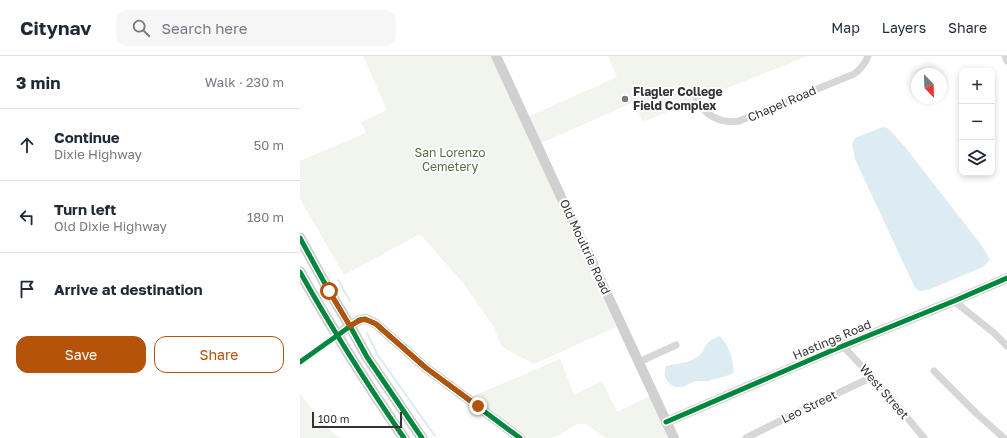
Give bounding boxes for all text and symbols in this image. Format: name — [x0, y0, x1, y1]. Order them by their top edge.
search box — [116, 10, 396, 46]
text: Citynav — [20, 16, 92, 39]
icon: search — [130, 17, 152, 39]
text: Search here — [162, 19, 247, 37]
text: Map — [831, 19, 860, 36]
text: Layers — [882, 19, 926, 36]
text: Share — [948, 19, 987, 36]
north arrow — [911, 68, 947, 104]
map controls — [959, 68, 995, 176]
button: + — [959, 68, 995, 104]
text: 3 min — [16, 72, 60, 93]
text: Walk · 230 m — [205, 74, 284, 90]
street label: Chapel Road — [745, 82, 818, 125]
place label: Flagler College Field Complex — [633, 84, 722, 113]
marker: Flagler College Field Complex — [620, 94, 630, 104]
button: − — [959, 104, 995, 140]
text: Continue — [54, 128, 120, 146]
icon: ahead — [16, 134, 38, 156]
text: 50 m — [254, 137, 284, 153]
button: layers — [959, 140, 995, 176]
park label: San Lorenzo Cemetery — [415, 145, 485, 174]
text: Dixie Highway — [54, 146, 142, 162]
street label: Old Moultrie Road — [557, 197, 614, 297]
text: Turn left — [54, 200, 116, 218]
icon: left — [16, 206, 38, 228]
text: 180 m — [247, 209, 284, 225]
text: Old Dixie Highway — [54, 218, 167, 234]
icon: arrive — [16, 278, 38, 300]
text: Arrive at destination — [54, 280, 203, 298]
route start — [320, 282, 338, 300]
street label: Hastings Road — [790, 316, 873, 363]
button: Save — [16, 336, 146, 373]
button: Share — [154, 336, 284, 373]
street label: West Street — [857, 361, 912, 422]
street label: Leo Street — [779, 387, 839, 426]
route end — [469, 397, 487, 415]
scale bar — [312, 410, 402, 429]
text: 100 m — [318, 412, 349, 425]

